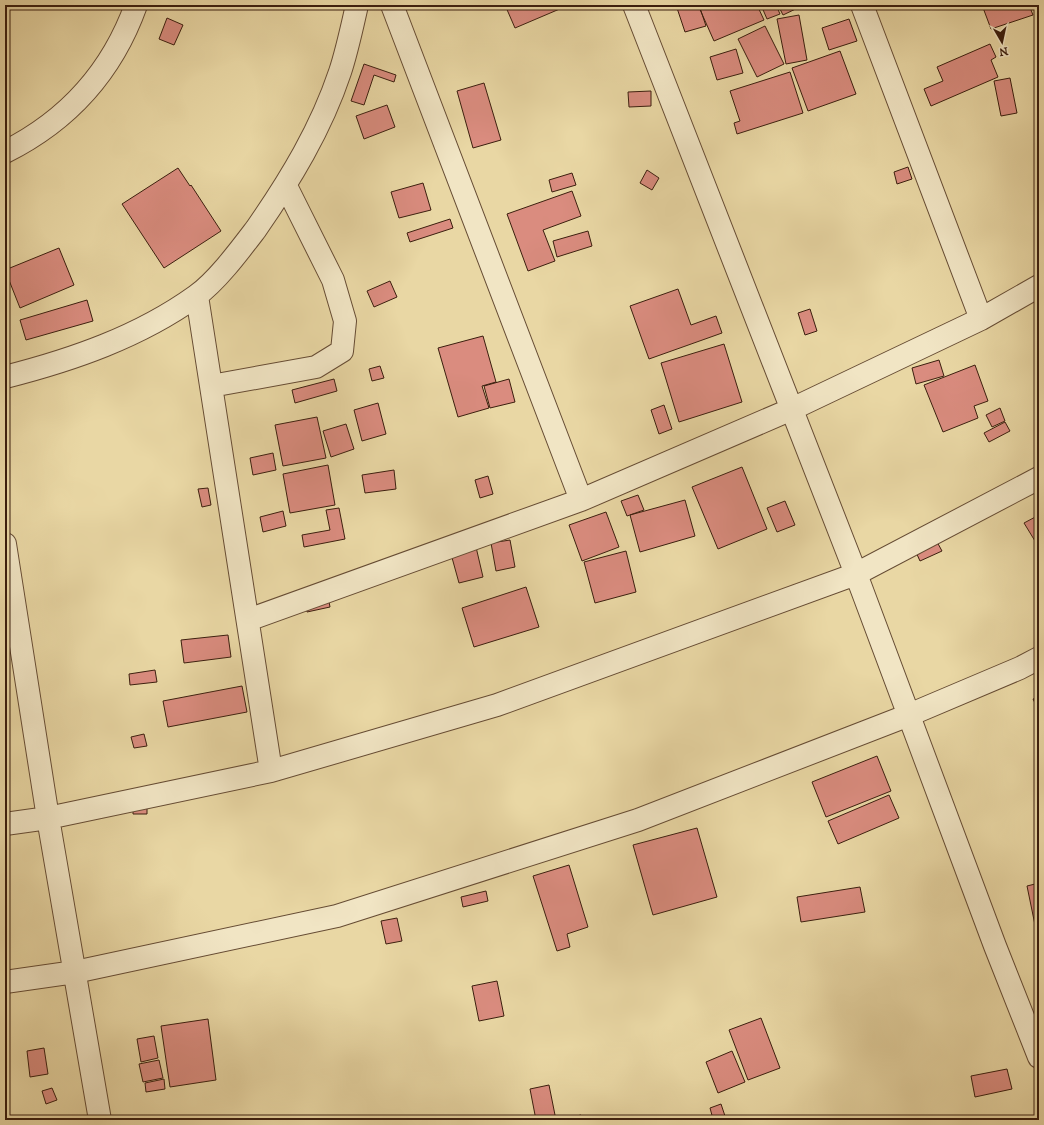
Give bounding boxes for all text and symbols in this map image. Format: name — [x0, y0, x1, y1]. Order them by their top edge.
north arrow — [982, 22, 1022, 62]
text: N — [998, 43, 1009, 59]

